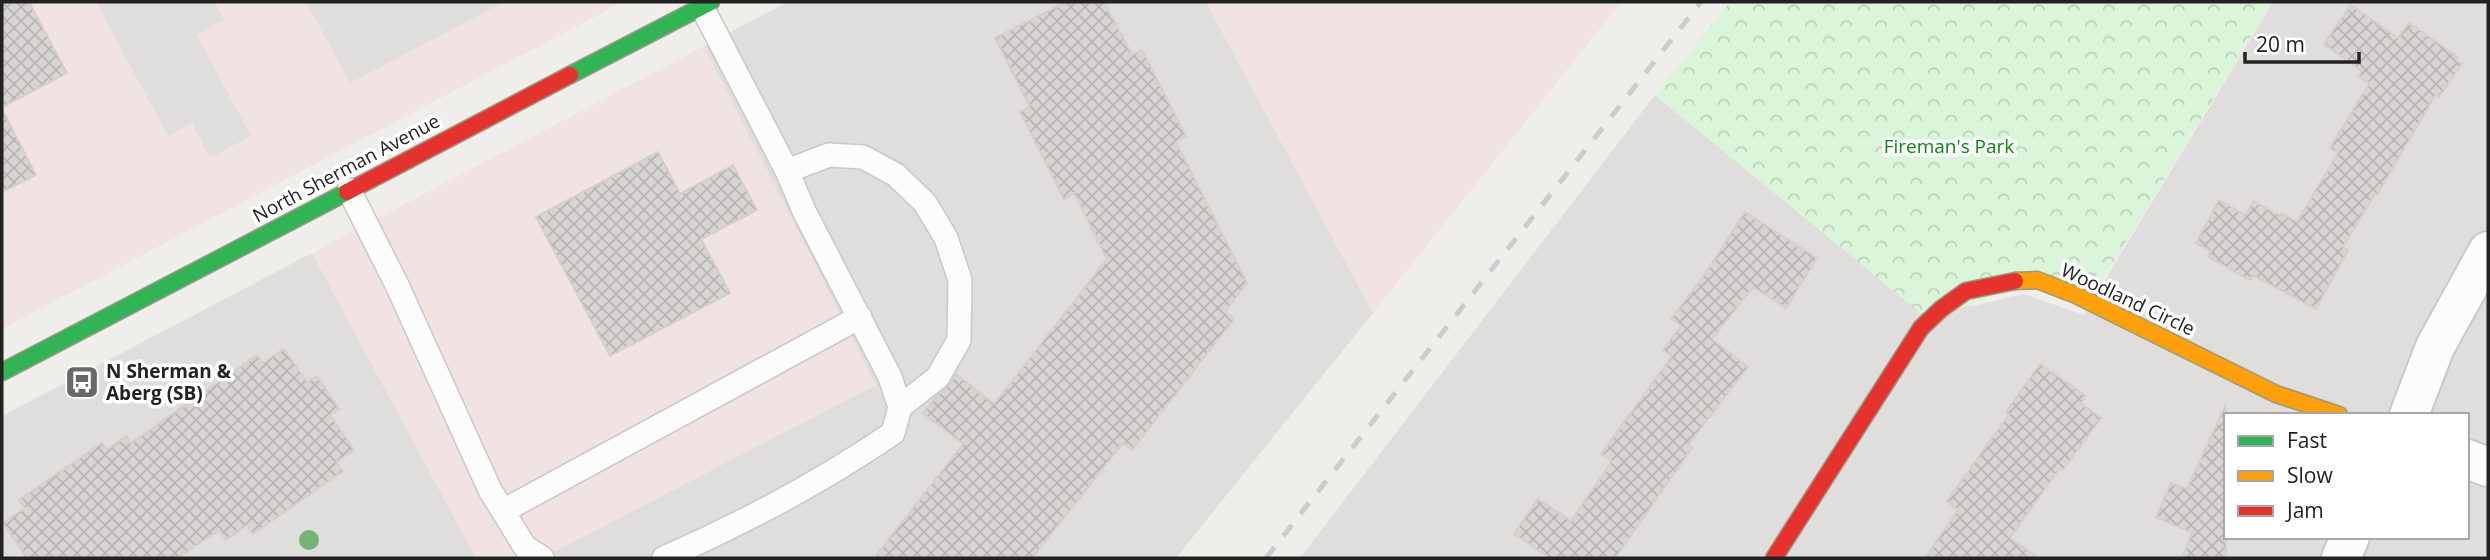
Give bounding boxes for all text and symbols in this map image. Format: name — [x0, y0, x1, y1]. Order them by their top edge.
scale bar — [2245, 21, 2359, 65]
text: 20 m — [2256, 30, 2305, 58]
street label: North Sherman Avenue — [248, 108, 444, 228]
park label: Fireman's Park — [1884, 133, 2014, 159]
street label: Woodland Circle — [2057, 257, 2199, 341]
place label: N Sherman & Aberg (SB) — [106, 358, 232, 406]
bus stop icon: N Sherman & Aberg (SB) — [63, 363, 101, 401]
legend — [2224, 413, 2469, 539]
text: Fast — [2287, 426, 2327, 454]
text: Slow — [2287, 461, 2333, 489]
text: Jam — [2285, 496, 2324, 524]

